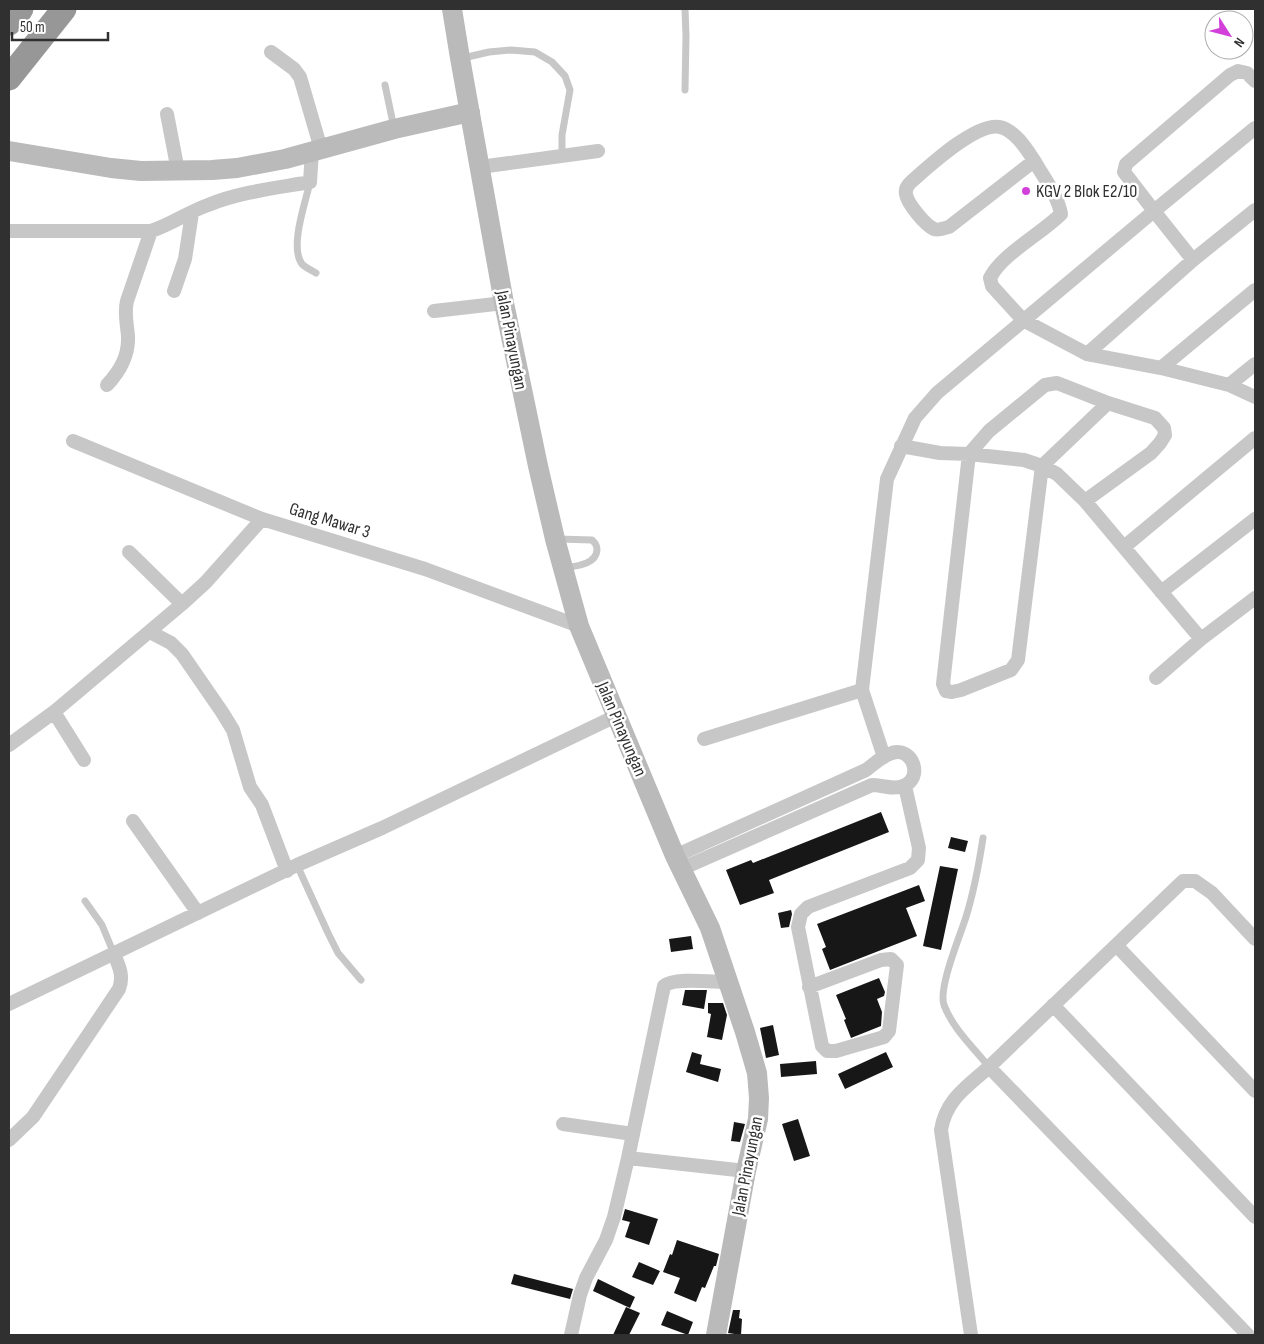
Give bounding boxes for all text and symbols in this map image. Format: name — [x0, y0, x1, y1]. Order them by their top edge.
scale bar — [12, 10, 109, 42]
north arrow — [1204, 10, 1254, 60]
text: 50 m — [20, 18, 45, 37]
text: N — [1230, 34, 1248, 50]
place label: KGV 2 Blok E2/10 — [1036, 181, 1137, 202]
marker: KGV 2 Blok E2/10 — [1020, 185, 1032, 197]
street label: Jalan Pinayungan — [491, 288, 531, 392]
street label: Gang Mawar 3 — [287, 498, 373, 543]
street label: Jalan Pinayungan — [592, 678, 651, 780]
street label: Jalan Pinayungan — [727, 1115, 767, 1218]

